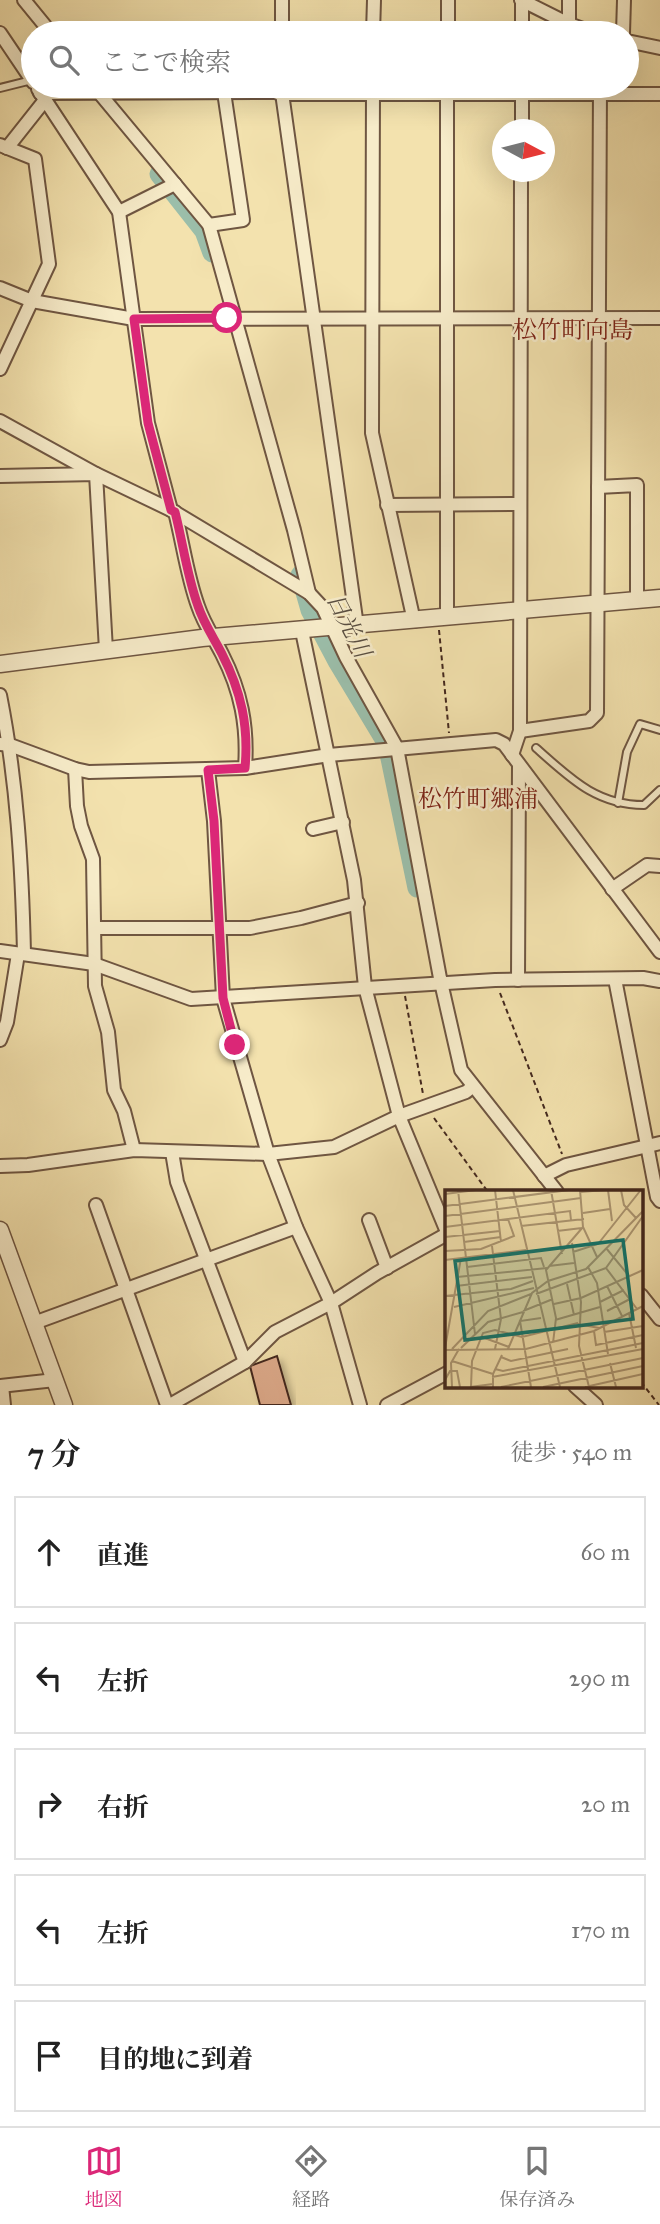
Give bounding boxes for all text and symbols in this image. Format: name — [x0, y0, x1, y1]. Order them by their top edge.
search box — [21, 21, 639, 98]
icon: search — [45, 41, 83, 79]
text: ここで検索 — [101, 46, 231, 78]
north arrow — [492, 119, 555, 182]
route start — [211, 302, 242, 333]
district label: 松竹町向島 — [513, 315, 633, 345]
water label: 日光川 — [321, 588, 378, 665]
district label: 松竹町郷浦 — [418, 784, 538, 814]
route end — [219, 1029, 250, 1060]
inset map — [445, 1190, 642, 1388]
text: 7 分 — [28, 1436, 80, 1472]
text: 徒歩 · 540 m — [511, 1438, 632, 1466]
icon: ahead — [30, 1533, 68, 1571]
text: 60 m — [581, 1538, 630, 1566]
text: 直進 — [97, 1539, 149, 1571]
icon: left — [30, 1659, 68, 1697]
text: 290 m — [569, 1664, 630, 1692]
text: 左折 — [97, 1665, 149, 1697]
icon: right — [30, 1785, 68, 1823]
text: 20 m — [581, 1790, 630, 1818]
text: 右折 — [97, 1791, 149, 1823]
icon: left — [30, 1911, 68, 1949]
text: 170 m — [571, 1916, 630, 1944]
text: 左折 — [97, 1917, 149, 1949]
icon: arrive — [30, 2037, 68, 2075]
text: 目的地に到着 — [97, 2043, 253, 2075]
tab: 地図 — [85, 2142, 123, 2211]
tab: 経路 — [292, 2142, 330, 2211]
tab: 保存済み — [499, 2142, 575, 2211]

